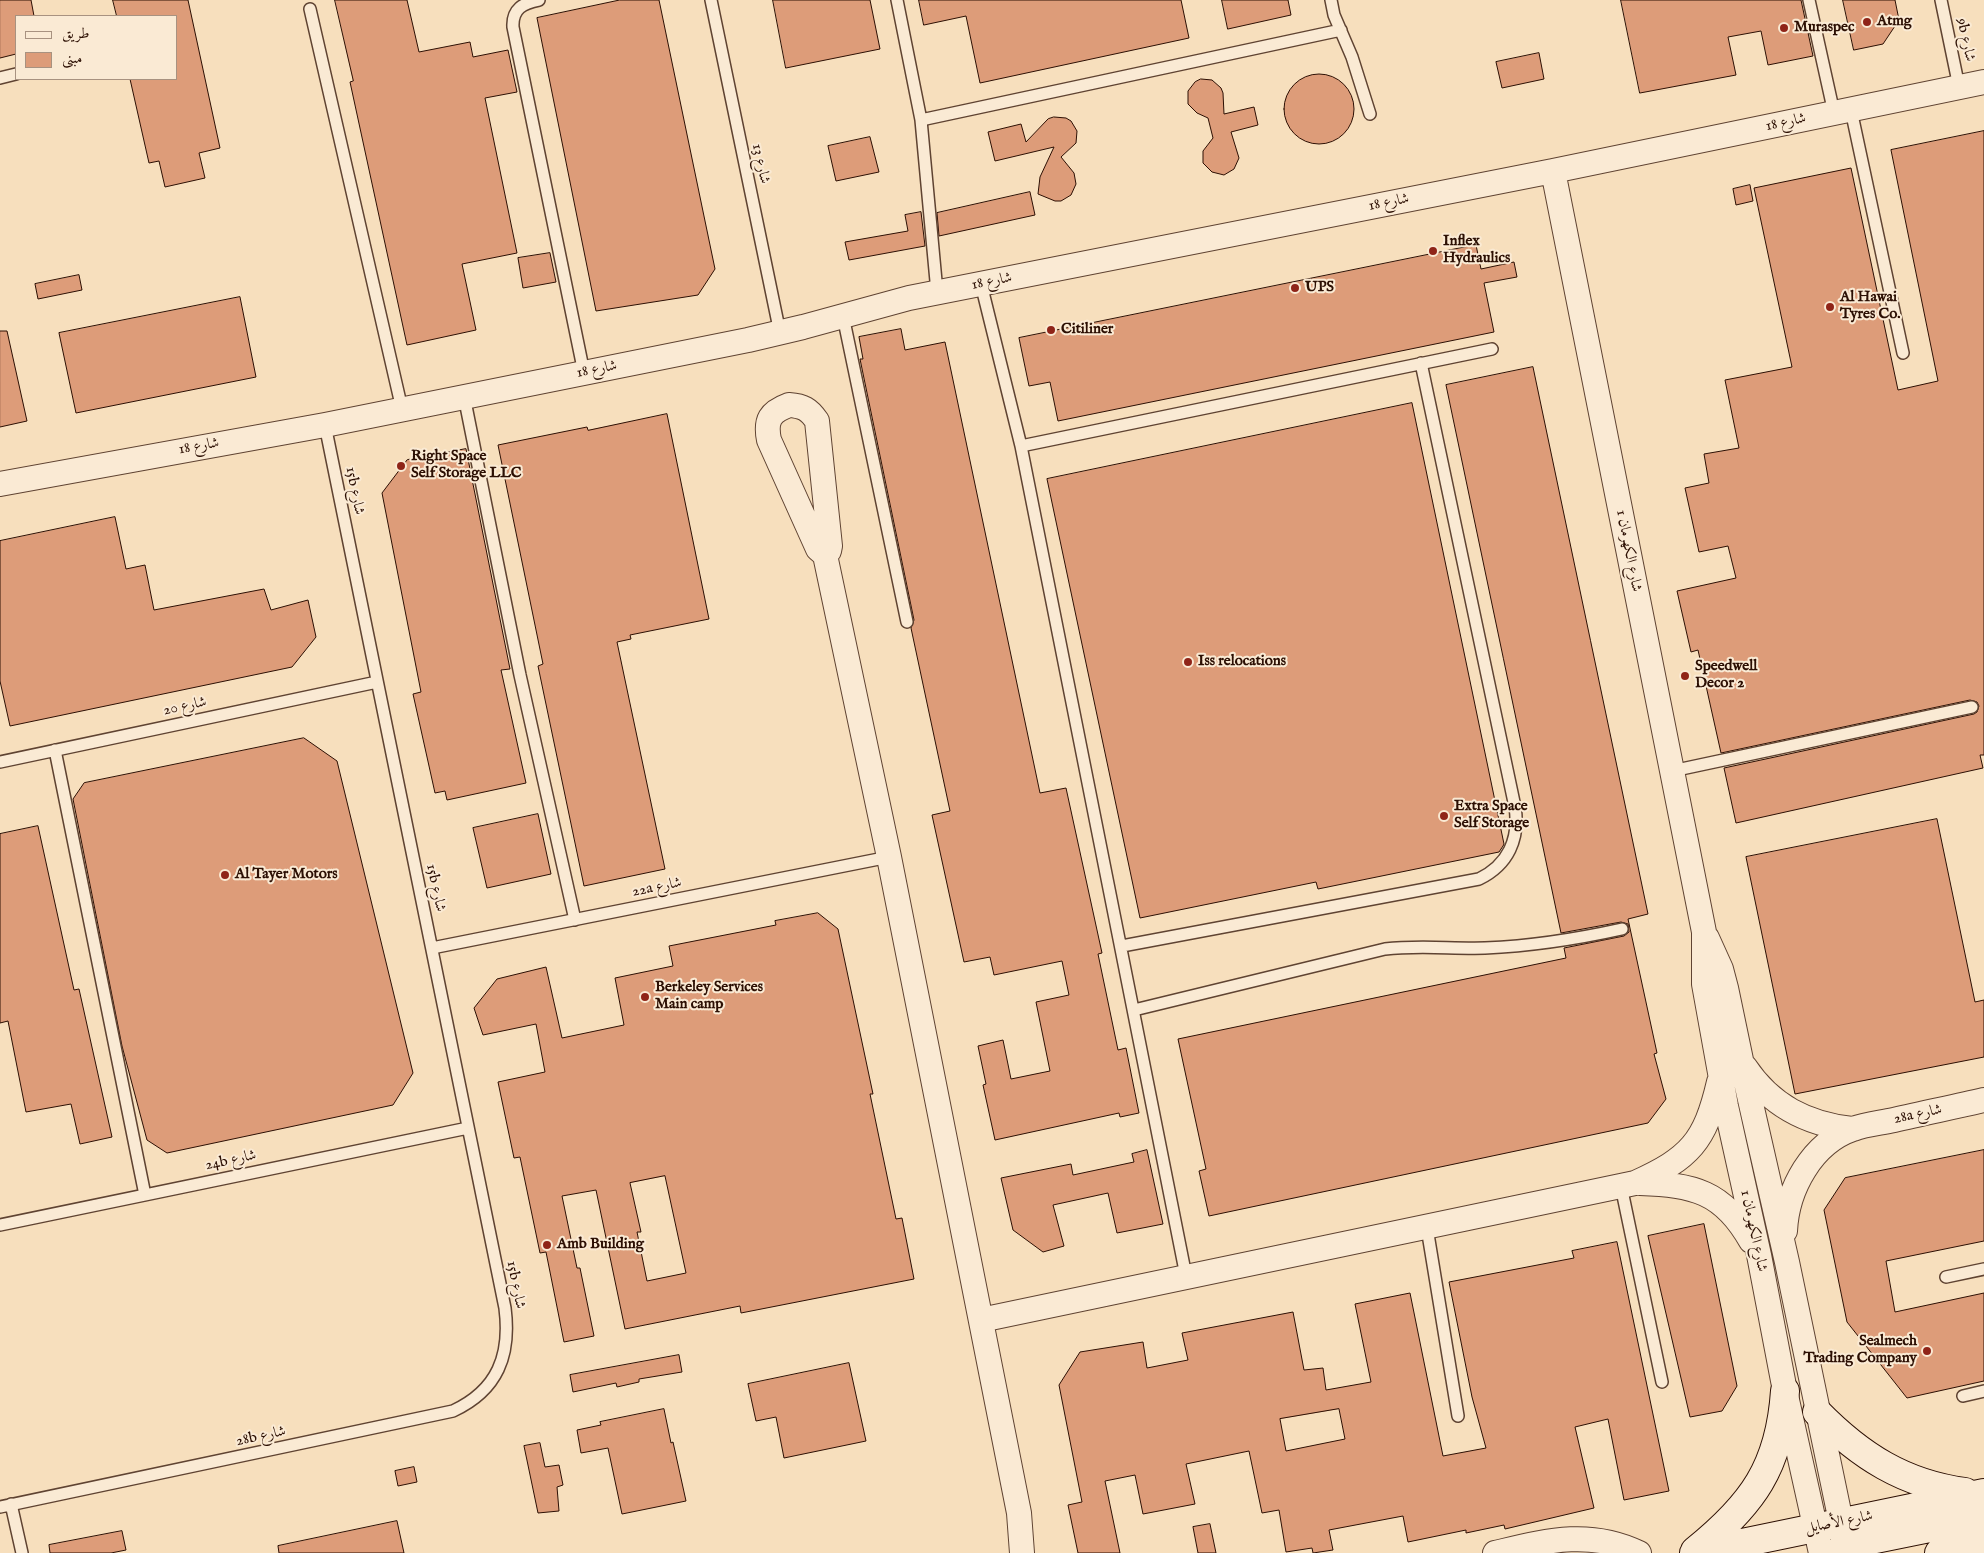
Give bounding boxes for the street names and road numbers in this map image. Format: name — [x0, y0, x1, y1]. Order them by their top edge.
street label: 9b شارع — [1952, 17, 1978, 63]
street label: شارع 18 — [1764, 110, 1808, 136]
street label: شارع 13 — [747, 142, 773, 186]
street label: شارع 18 — [1367, 190, 1411, 216]
street label: شارع 18 — [970, 269, 1014, 295]
street label: شارع 18 — [575, 357, 619, 383]
street label: شارع 18 — [177, 435, 221, 459]
street label: 15b شارع — [341, 466, 367, 516]
street label: شارع الكهرمان 1 — [1611, 509, 1645, 593]
street label: شارع 20 — [162, 694, 208, 720]
street label: 15b شارع — [421, 862, 449, 914]
street label: 22a شارع — [631, 874, 683, 902]
street label: 28a شارع — [1892, 1101, 1944, 1129]
street label: 24b شارع — [204, 1147, 258, 1175]
street label: شارع الكهرمان 1 — [1736, 1189, 1770, 1273]
street label: 15b شارع — [502, 1260, 528, 1310]
street label: 28b شارع — [235, 1423, 287, 1451]
street label: شارع الأصايل — [1804, 1508, 1874, 1538]

